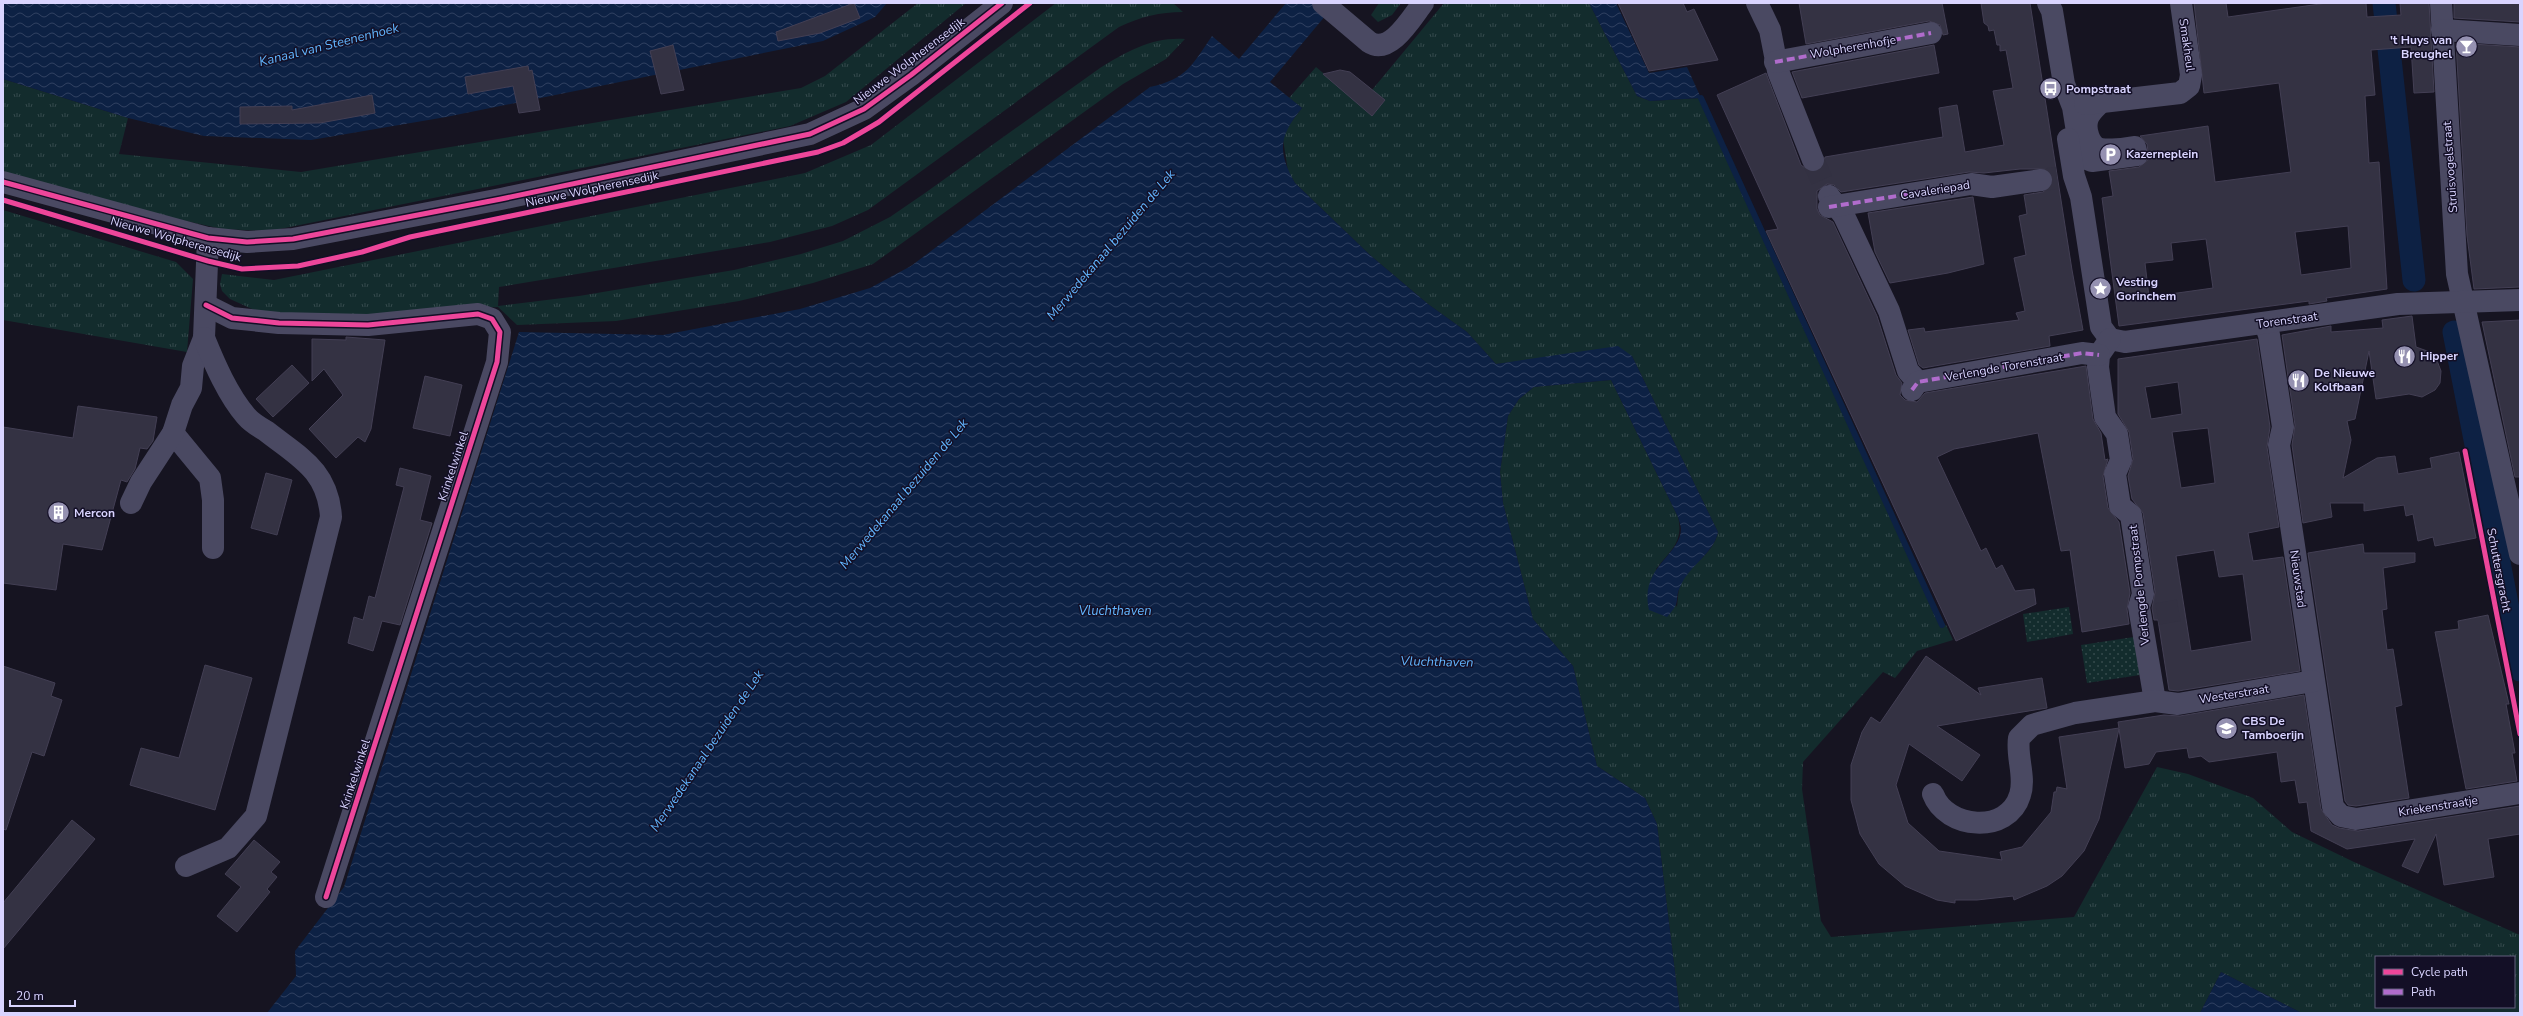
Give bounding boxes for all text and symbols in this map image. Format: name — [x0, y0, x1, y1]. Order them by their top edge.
street label: Nieuwe Wolpherensedijk — [850, 13, 969, 108]
street label: Smakheul — [2175, 17, 2199, 73]
water label: Kanaal van Steenenhoek — [257, 19, 401, 71]
street label: Wolpherenhofje — [1809, 32, 1897, 62]
place label: 't Huys van Breughel — [2390, 32, 2452, 62]
bar icon: 't Huys van Breughel — [2454, 34, 2480, 60]
bus stop icon: Pompstraat — [2038, 76, 2064, 102]
place label: Pompstraat — [2066, 81, 2131, 97]
street label: Struisvogelstraat — [2439, 120, 2461, 213]
parking icon: Kazerneplein — [2098, 141, 2124, 167]
place label: Kazerneplein — [2126, 146, 2198, 162]
water label: Merwedekanaal bezuiden de Lek — [1043, 166, 1180, 324]
street label: Nieuwe Wolpherensedijk — [524, 167, 661, 211]
street label: Cavaleriepad — [1899, 177, 1971, 203]
street label: Nieuwe Wolpherensedijk — [109, 213, 244, 266]
place label: Vesting Gorinchem — [2115, 274, 2176, 304]
place icon: Vesting Gorinchem — [2087, 276, 2113, 302]
street label: Torenstraat — [2255, 308, 2319, 332]
restaurant icon: Hipper — [2391, 343, 2417, 369]
place label: Hipper — [2420, 348, 2458, 364]
street label: Verlengde Torenstraat — [1943, 349, 2065, 385]
place label: De Nieuwe Kolfbaan — [2314, 365, 2375, 395]
restaurant icon: De Nieuwe Kolfbaan — [2286, 367, 2312, 393]
water label: Merwedekanaal bezuiden de Lek — [836, 415, 973, 573]
street label: Krinkelwinkel — [434, 429, 472, 503]
building icon: Mercon — [45, 500, 71, 526]
place label: Mercon — [74, 505, 115, 521]
street label: Verlengde Pompstraat — [2125, 523, 2153, 647]
street label: Schuttersgracht — [2483, 527, 2515, 614]
street label: Nieuwstad — [2286, 549, 2310, 609]
water label: Vluchthaven — [1078, 602, 1152, 620]
water label: Vluchthaven — [1400, 652, 1474, 672]
water label: Merwedekanaal bezuiden de Lek — [646, 666, 768, 835]
street label: Westerstraat — [2198, 680, 2271, 707]
place label: CBS De Tamboerijn — [2242, 713, 2304, 743]
school or university icon: CBS De Tamboerijn — [2213, 715, 2239, 741]
street label: Krinkelwinkel — [336, 737, 374, 811]
street label: Kriekenstraatje — [2397, 792, 2479, 820]
legend — [2375, 956, 2515, 1008]
text: Cycle path — [2411, 964, 2468, 980]
scale bar — [10, 982, 75, 1008]
text: Path — [2411, 984, 2436, 1000]
text: 20 m — [16, 988, 44, 1004]

